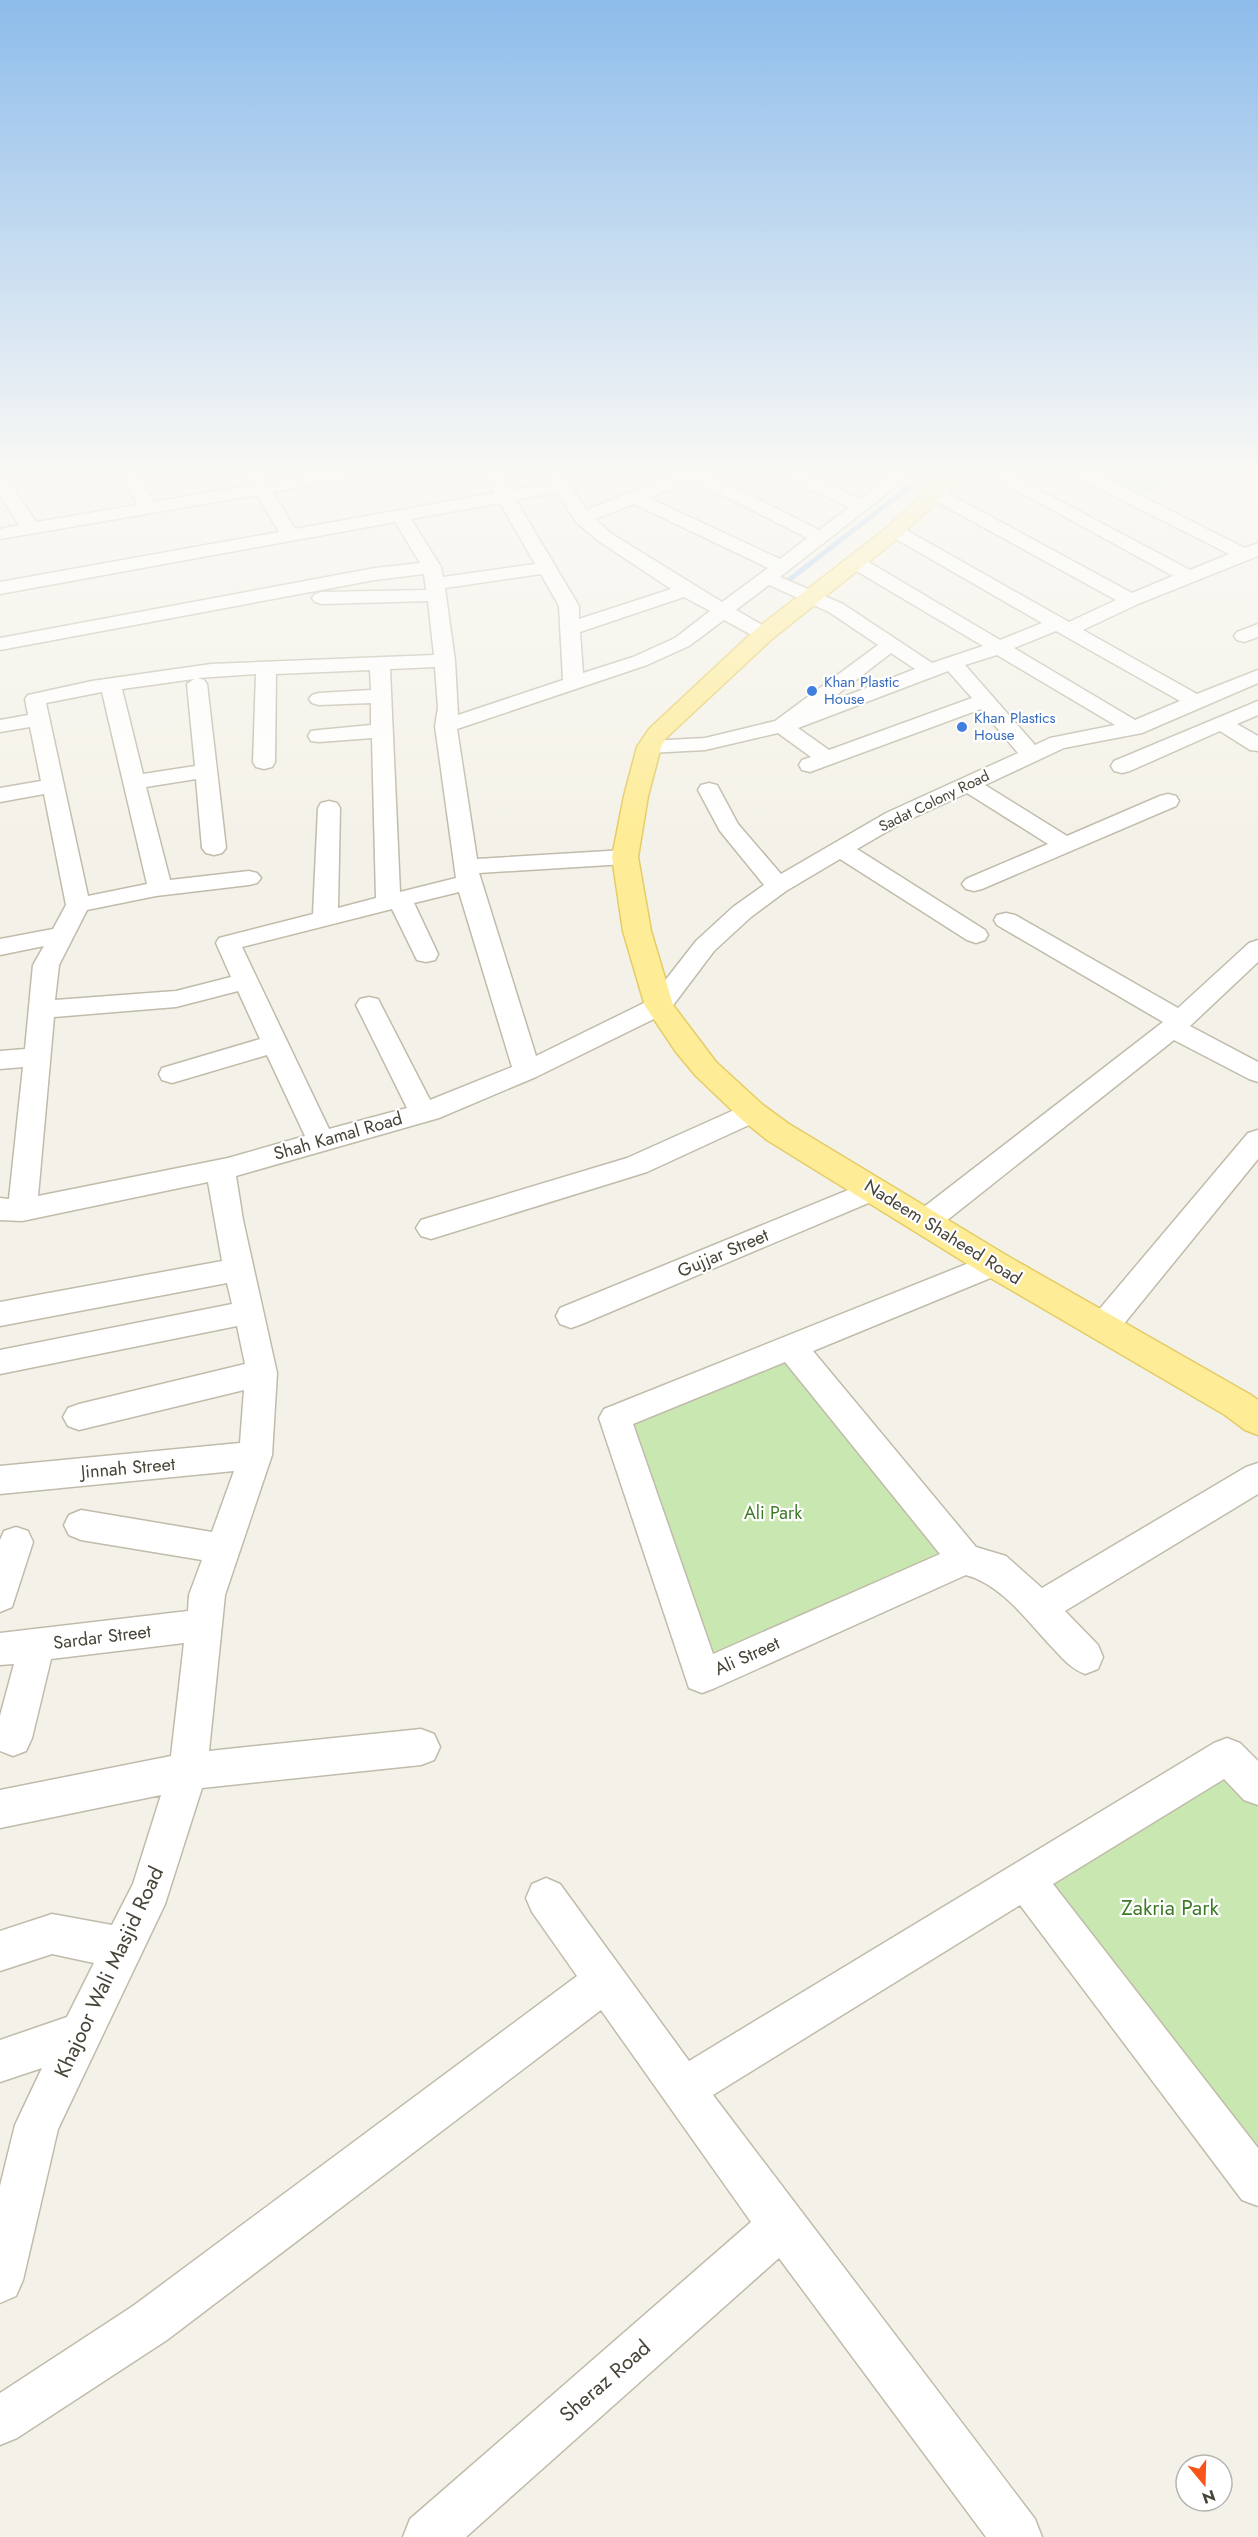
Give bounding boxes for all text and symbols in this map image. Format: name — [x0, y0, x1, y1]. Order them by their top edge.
place label: Khan Plastic House — [824, 671, 900, 710]
marker: Khan Plastic House — [805, 684, 819, 698]
place label: Khan Plastics House — [974, 707, 1056, 746]
marker: Khan Plastics House — [955, 720, 969, 734]
street label: Sadat Colony Road — [875, 765, 993, 837]
street label: Shah Kamal Road — [271, 1105, 405, 1167]
street label: Nadeem Shaheed Road — [859, 1173, 1027, 1291]
street label: Gujjar Street — [673, 1222, 773, 1284]
street label: Jinnah Street — [78, 1451, 177, 1485]
park label: Ali Park — [744, 1500, 802, 1526]
street label: Sardar Street — [52, 1618, 153, 1656]
street label: Ali Street — [710, 1630, 784, 1682]
street label: Khajoor Wali Masjid Road — [47, 1861, 171, 2083]
park label: Zakria Park — [1121, 1893, 1219, 1923]
street label: Sheraz Road — [553, 2333, 657, 2429]
north arrow — [1174, 2453, 1234, 2513]
text: N — [1199, 2484, 1218, 2510]

